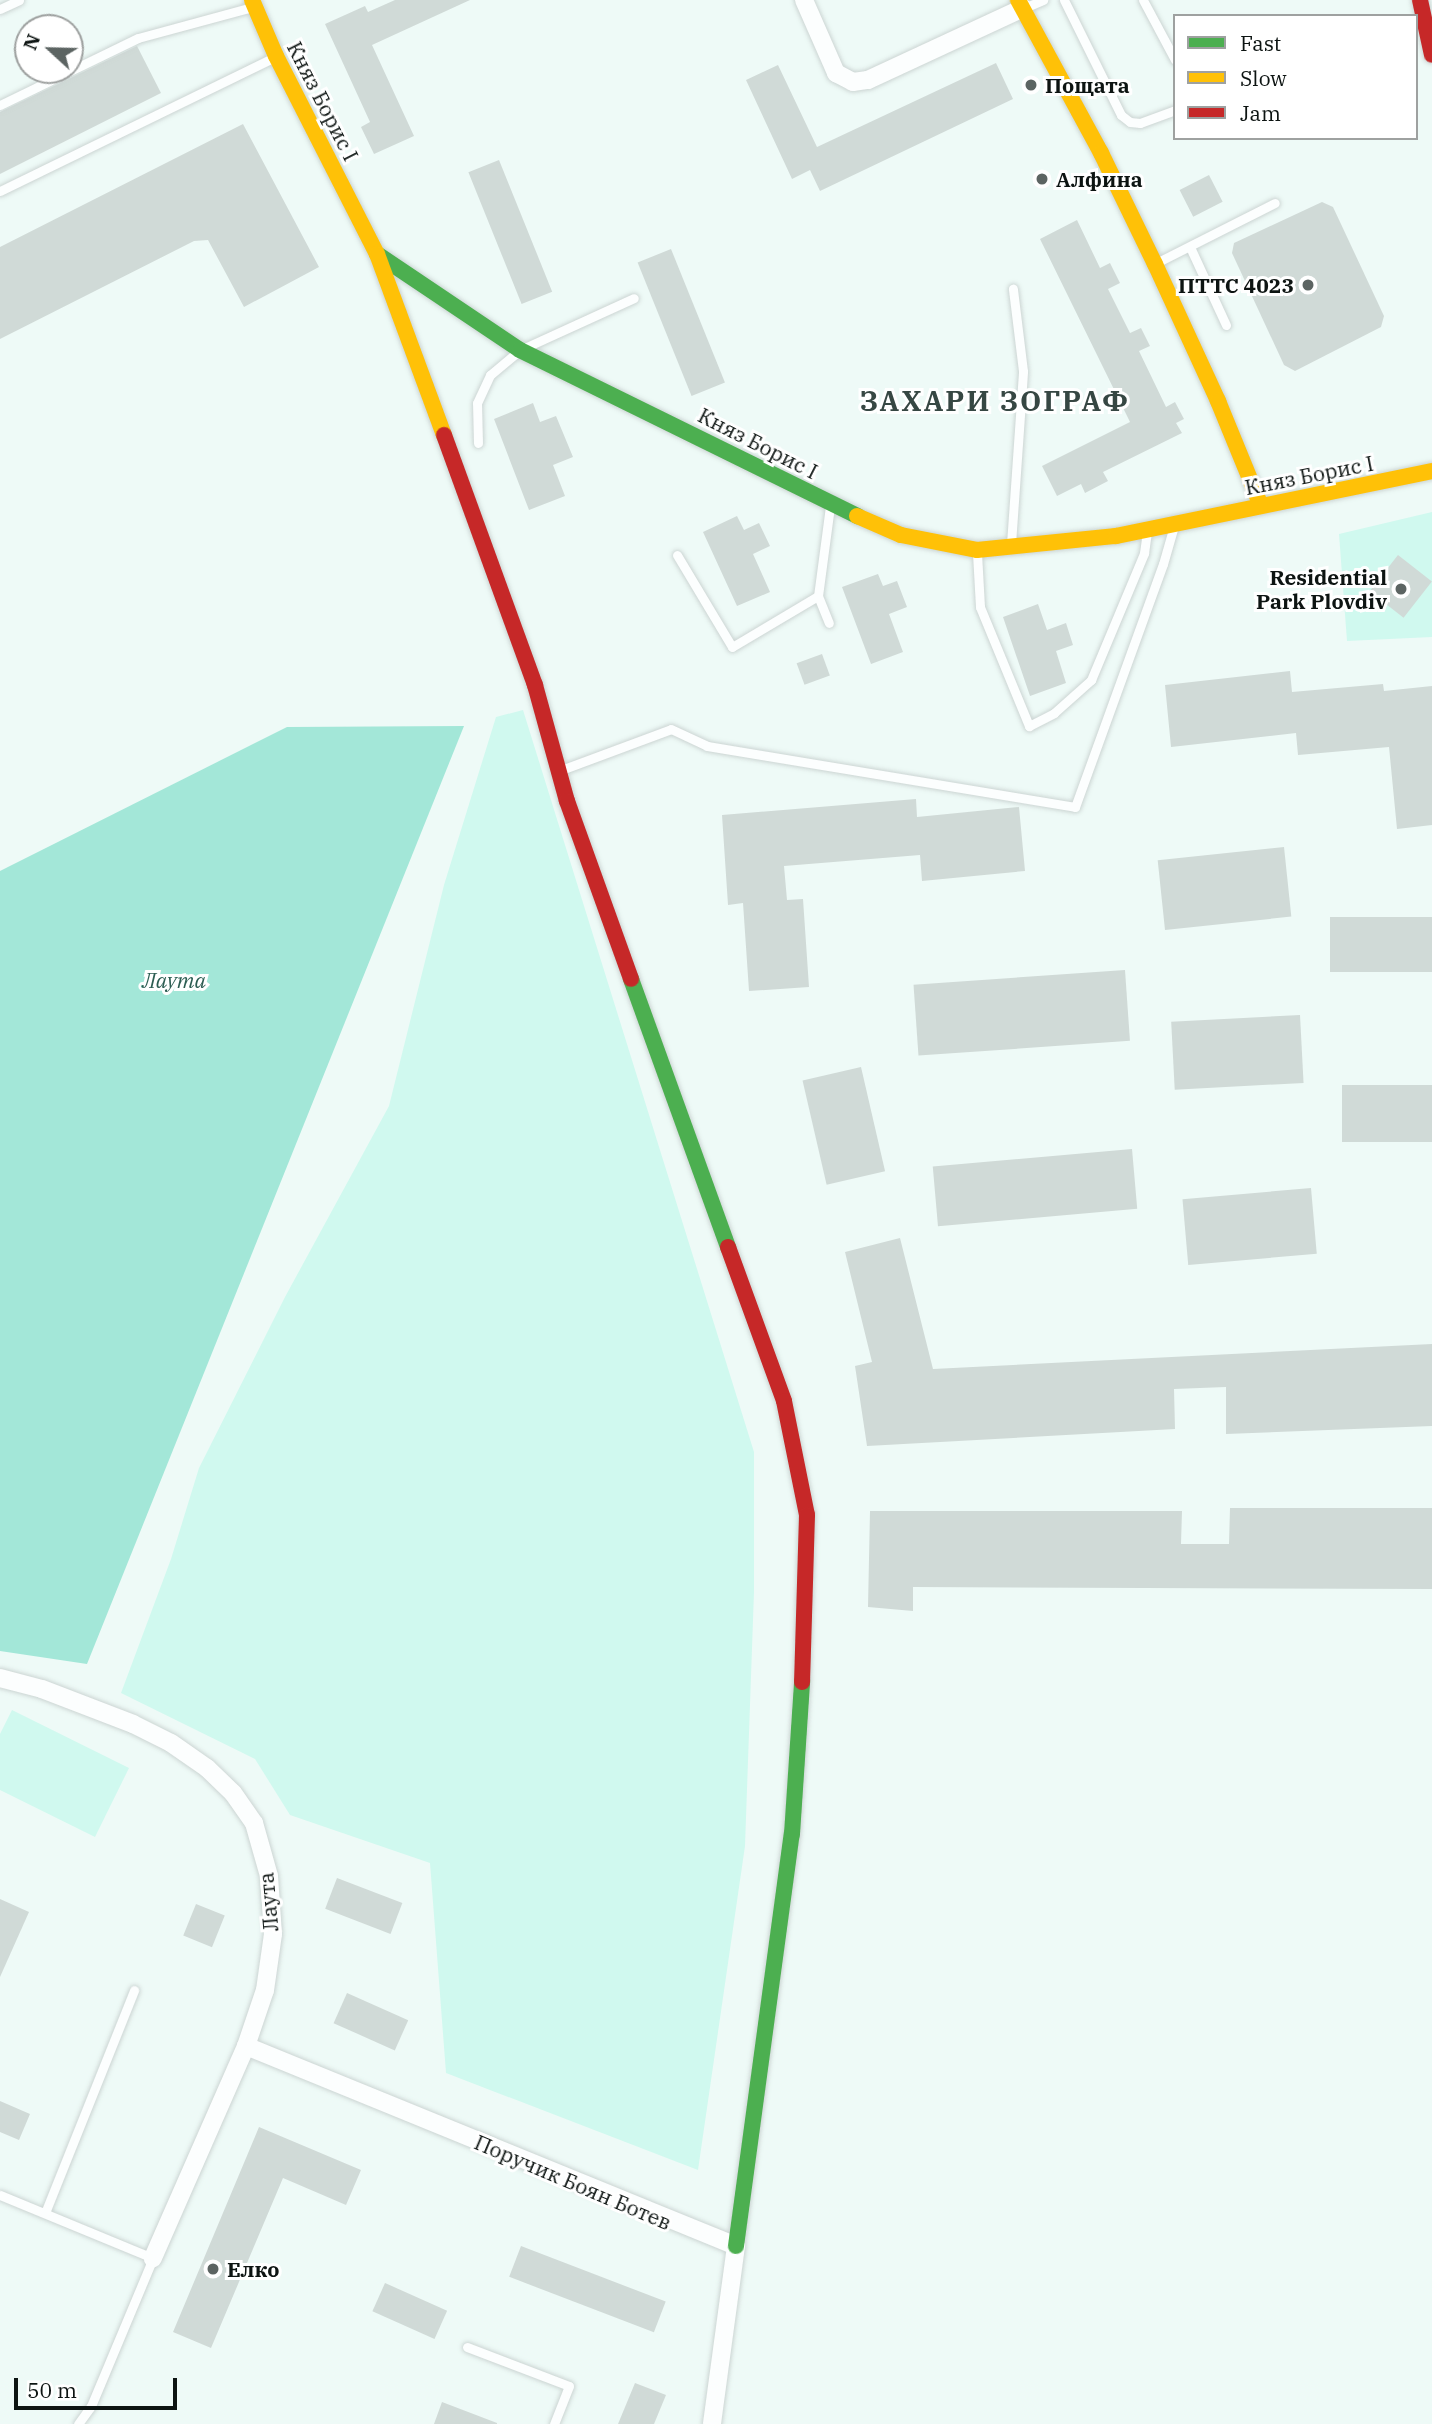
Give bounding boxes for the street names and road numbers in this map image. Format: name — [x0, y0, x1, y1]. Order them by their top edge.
street label: Княз Борис I — [282, 37, 364, 165]
street label: Княз Борис I — [694, 402, 822, 484]
street label: Княз Борис I — [1243, 450, 1375, 500]
street label: Лаута — [253, 1871, 283, 1933]
street label: Поручик Боян Ботев — [471, 2129, 675, 2235]

